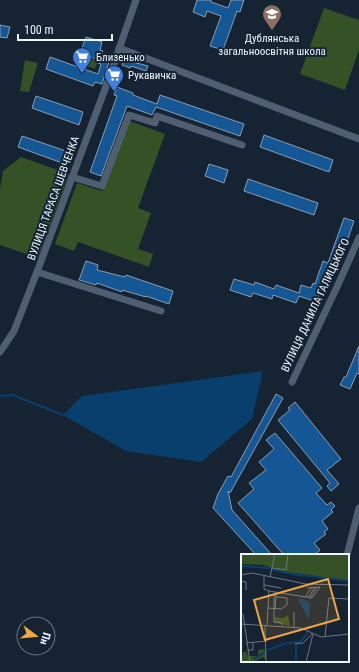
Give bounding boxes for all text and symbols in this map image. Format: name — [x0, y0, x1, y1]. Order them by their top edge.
school or university icon: Дублянська загальноосвітня школа — [261, 3, 283, 31]
scale bar — [18, 16, 112, 42]
text: 100 m — [24, 23, 54, 37]
place label: Дублянська загальноосвітня школа — [218, 32, 326, 58]
supermarket icon: Близенько — [71, 46, 93, 74]
place label: Близенько — [96, 51, 145, 64]
supermarket icon: Рукавичка — [103, 64, 125, 92]
place label: Рукавичка — [128, 69, 176, 82]
street label: ВУЛИЦЯ ТАРАСА ШЕВЧЕНКА — [25, 134, 82, 262]
street label: ВУЛИЦЯ ДАНИЛА ГАЛИЦЬКОГО — [279, 236, 352, 374]
inset map — [241, 554, 349, 662]
north arrow — [16, 616, 56, 656]
text: Пн — [37, 631, 53, 646]

